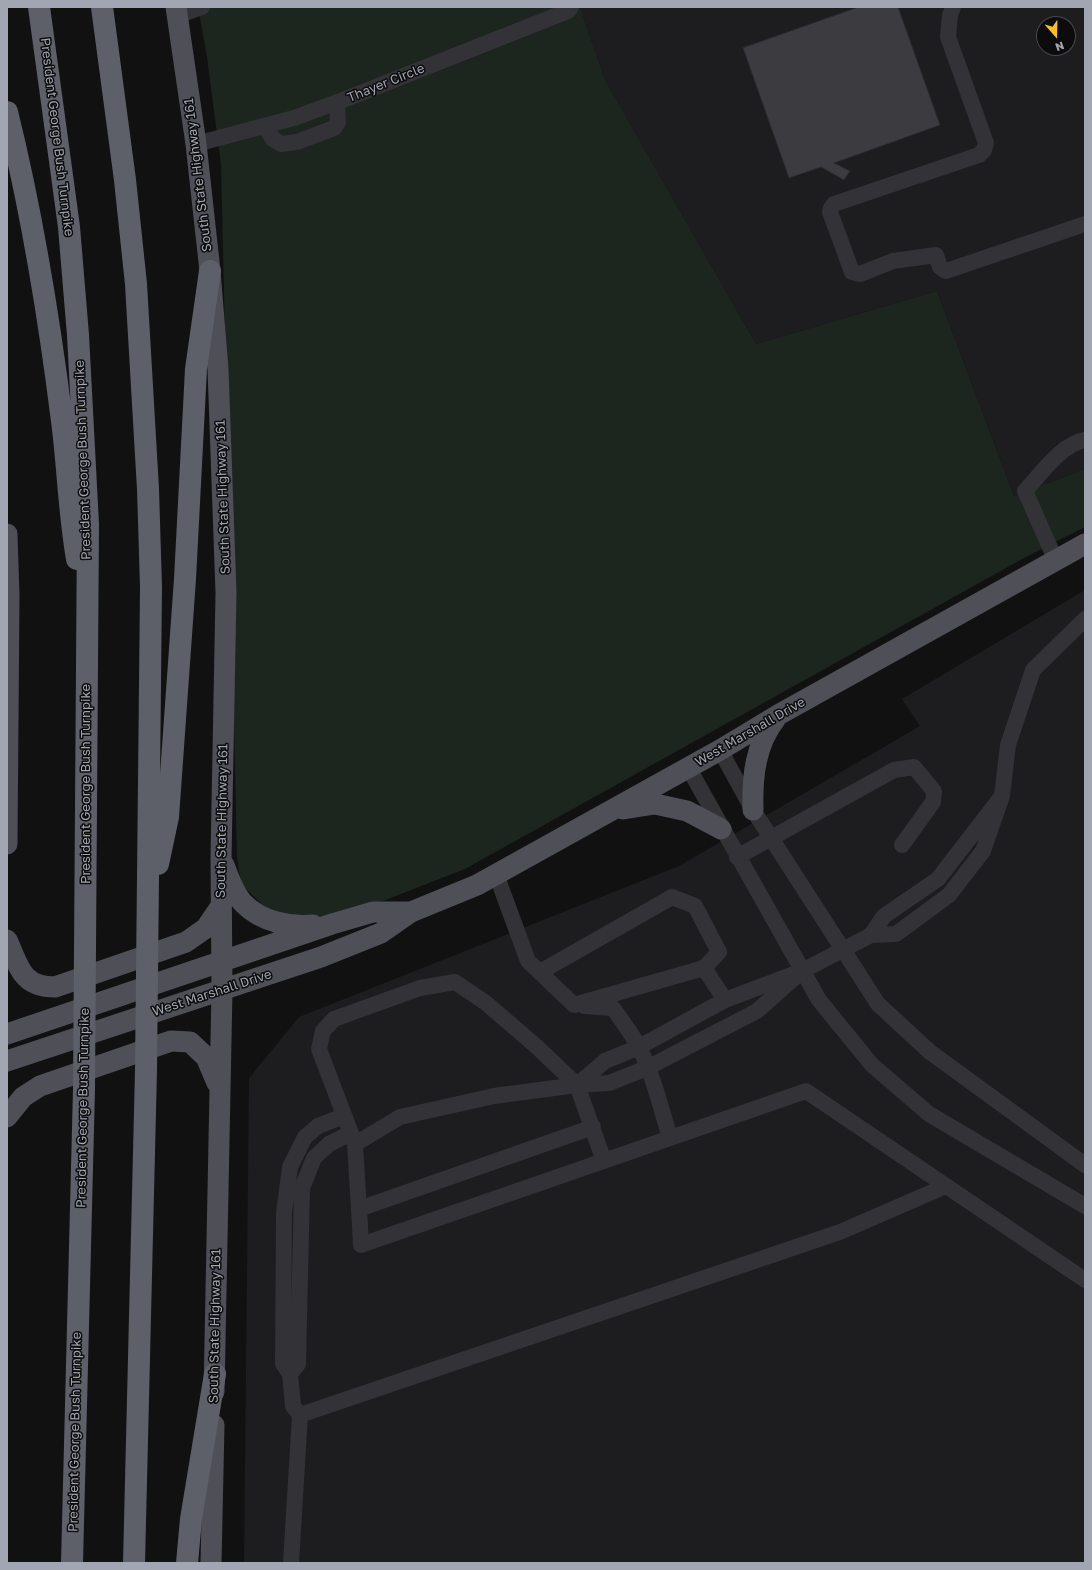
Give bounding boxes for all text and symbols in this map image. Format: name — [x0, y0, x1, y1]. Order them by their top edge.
north arrow — [1036, 16, 1076, 56]
street label: President George Bush Turnpike — [37, 37, 77, 237]
text: N — [1054, 39, 1066, 54]
street label: Thayer Circle — [345, 60, 427, 106]
street label: South State Highway 161 — [181, 97, 215, 253]
street label: President George Bush Turnpike — [72, 360, 94, 560]
street label: South State Highway 161 — [213, 420, 233, 574]
street label: President George Bush Turnpike — [78, 684, 94, 884]
street label: West Marshall Drive — [692, 694, 808, 770]
street label: South State Highway 161 — [213, 744, 231, 898]
street label: West Marshall Drive — [150, 966, 274, 1020]
street label: President George Bush Turnpike — [73, 1008, 93, 1208]
street label: South State Highway 161 — [206, 1249, 224, 1403]
street label: President George Bush Turnpike — [65, 1332, 85, 1532]

